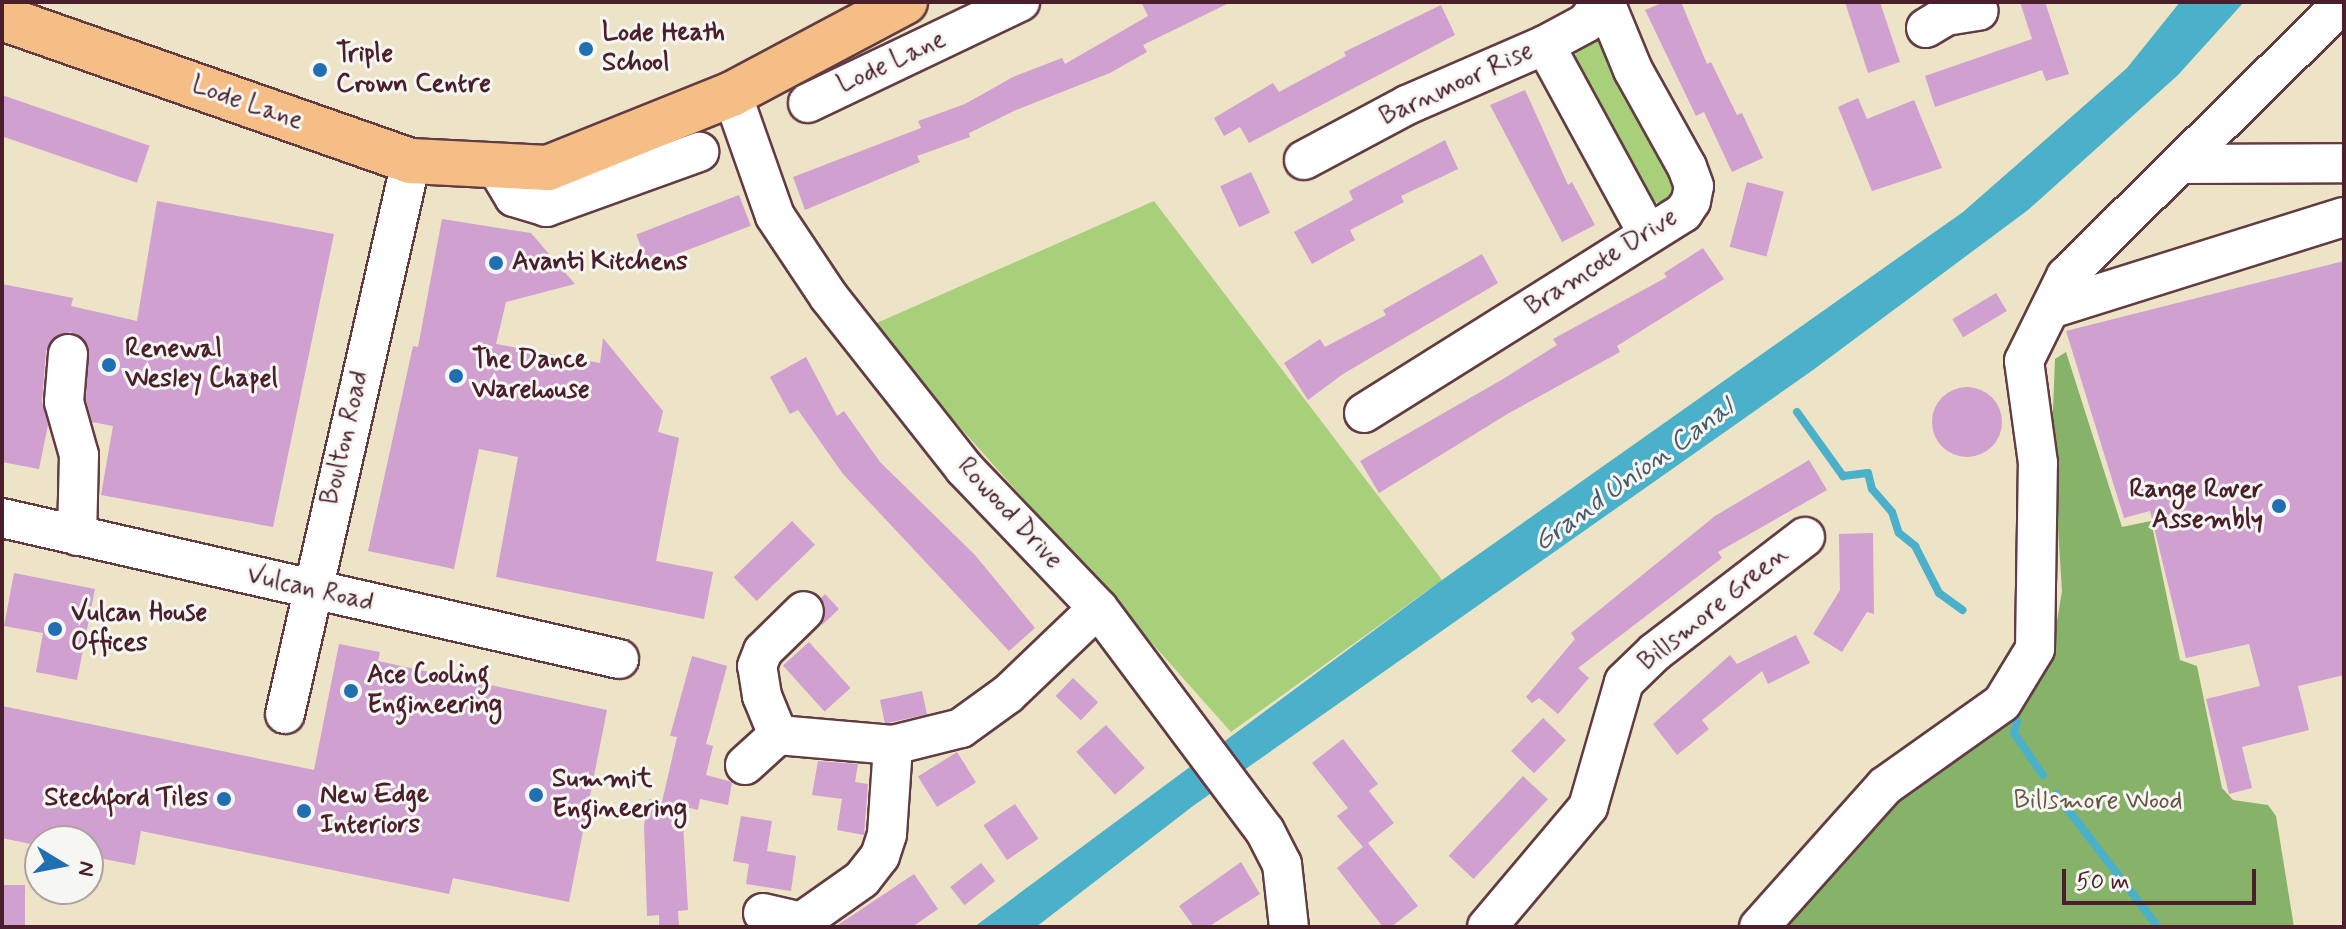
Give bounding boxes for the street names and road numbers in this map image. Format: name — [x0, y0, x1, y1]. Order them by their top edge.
street label: Lode Lane — [833, 25, 951, 101]
street label: Barnmoor Rise — [1377, 36, 1537, 134]
street label: Lode Lane — [188, 71, 306, 137]
street label: Bramcote Drive — [1521, 203, 1683, 323]
street label: Boulton Road — [315, 368, 377, 508]
street label: Rowood Drive — [950, 452, 1068, 576]
street label: Billsmore Green — [1633, 539, 1795, 679]
street label: Vulcan Road — [244, 560, 376, 620]

